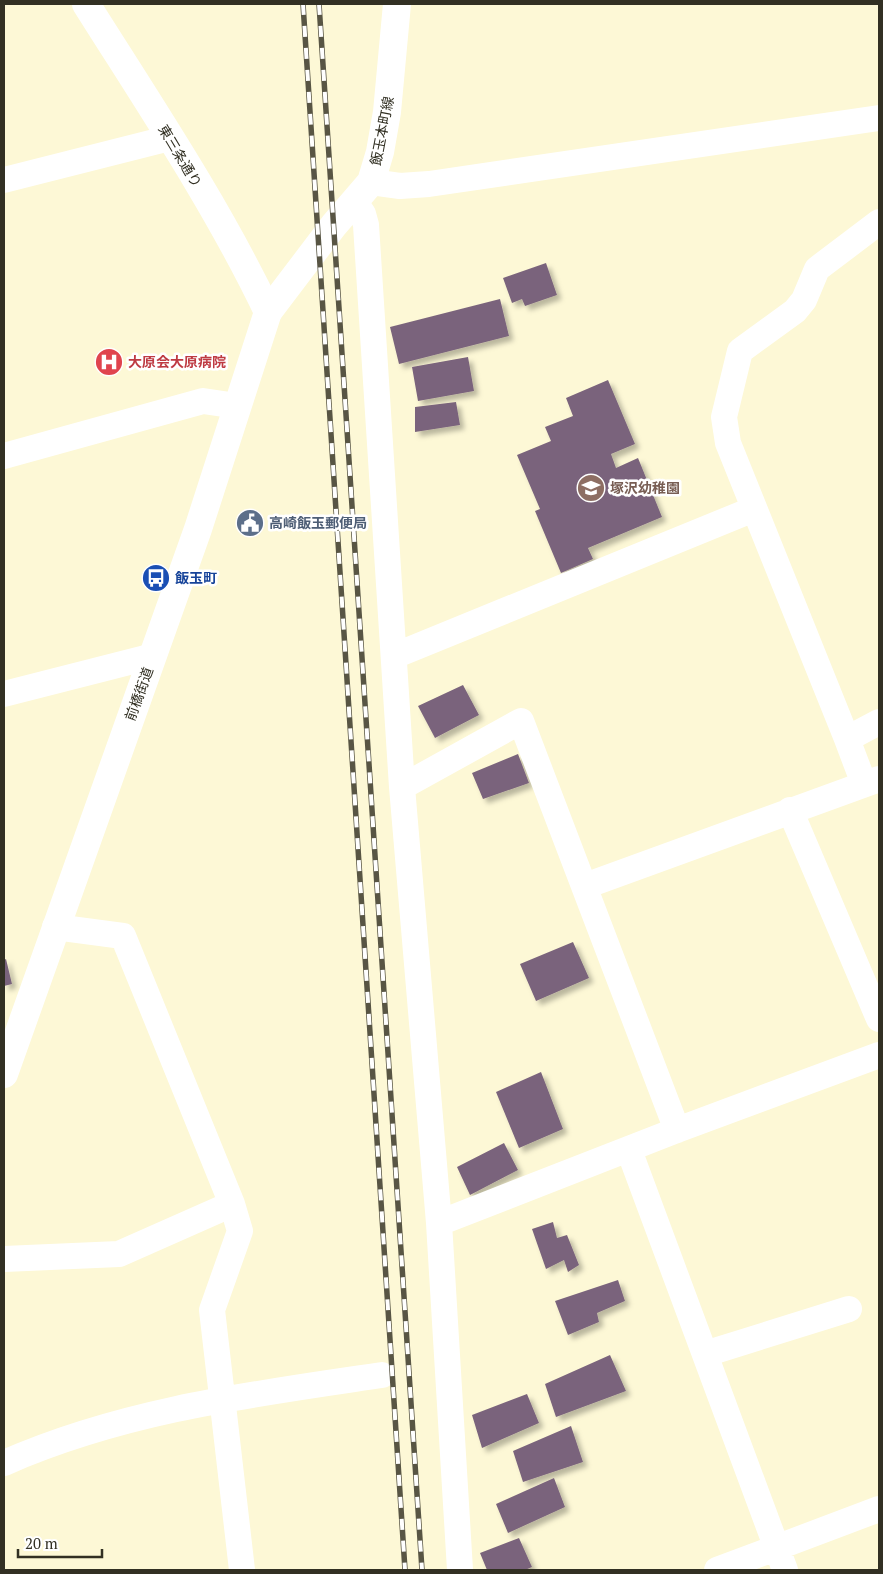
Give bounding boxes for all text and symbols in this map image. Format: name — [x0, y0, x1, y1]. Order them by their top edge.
street label: 飯玉本町線 — [366, 95, 398, 167]
street label: 東三条通り — [154, 121, 207, 191]
hospital icon: 大原会大原病院 — [94, 347, 124, 377]
place label: 大原会大原病院 — [128, 352, 226, 371]
school or university icon: 塚沢幼稚園 — [576, 473, 606, 503]
place label: 塚沢幼稚園 — [610, 478, 680, 497]
public building icon: 高崎飯玉郵便局 — [235, 508, 265, 538]
place label: 高崎飯玉郵便局 — [269, 513, 367, 532]
bus stop icon: 飯玉町 — [141, 563, 171, 593]
place label: 飯玉町 — [175, 568, 217, 587]
street label: 前橋街道 — [120, 664, 157, 723]
scale bar — [18, 1526, 101, 1558]
text: 20 m — [25, 1533, 58, 1553]

